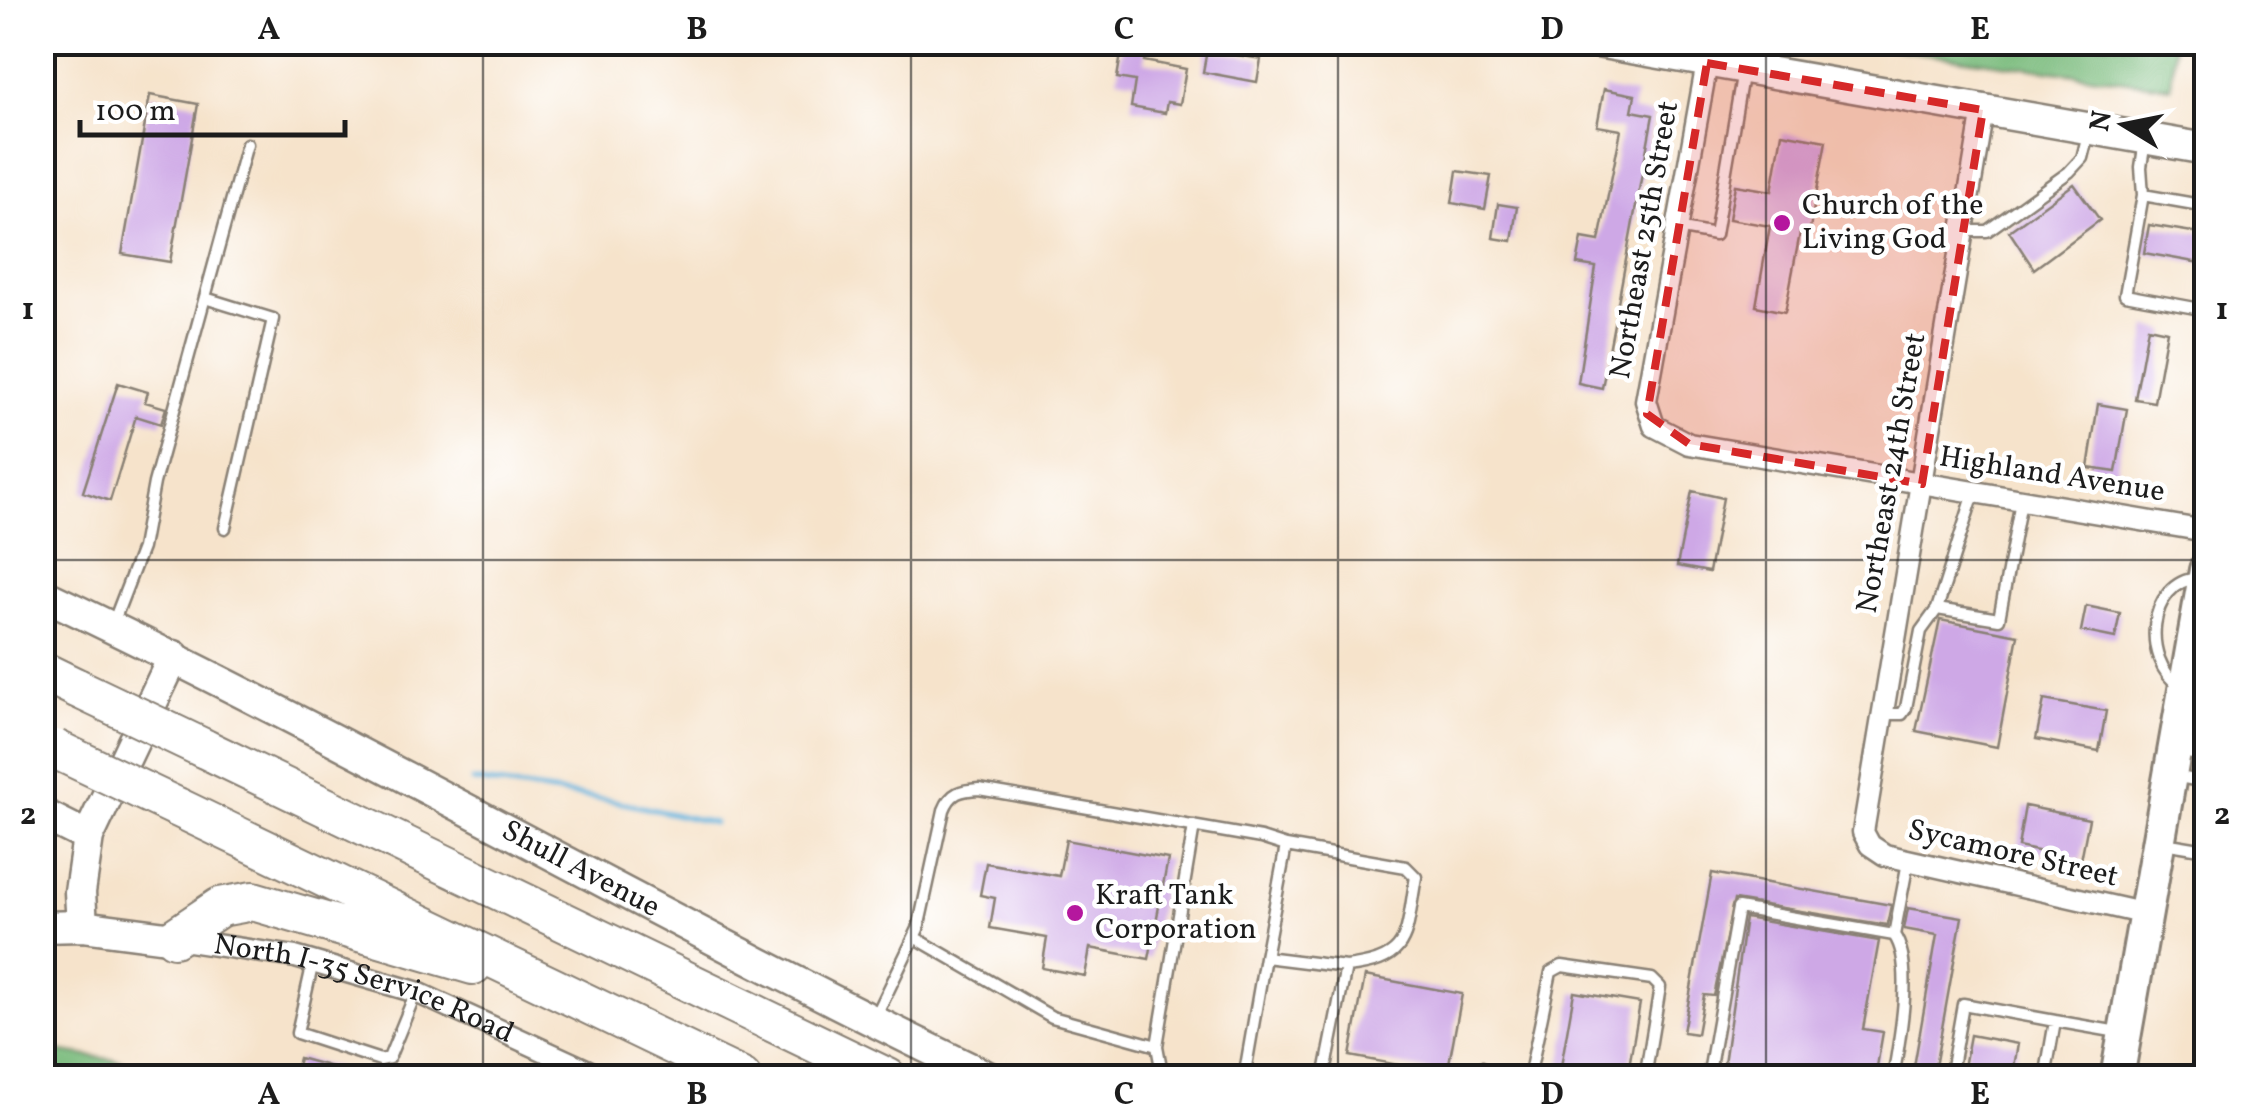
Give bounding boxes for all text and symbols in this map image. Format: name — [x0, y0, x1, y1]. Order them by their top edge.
text: A — [258, 9, 281, 53]
text: B — [686, 9, 708, 53]
text: C — [1114, 9, 1134, 53]
text: D — [1540, 9, 1564, 53]
text: E — [1970, 9, 1990, 53]
scale bar — [80, 75, 345, 137]
north arrow — [2074, 75, 2174, 175]
text: 100 m — [95, 91, 176, 133]
street label: Northeast 25th Street — [1600, 98, 1690, 382]
text: N — [2081, 108, 2123, 134]
place label: Church of the Living God — [1802, 185, 1983, 261]
marker: Church of the Living God — [1771, 212, 1793, 234]
text: 1 — [22, 289, 34, 333]
text: 1 — [2216, 289, 2228, 333]
street label: Northeast 24th Street — [1847, 330, 1937, 616]
street label: Highland Avenue — [1936, 436, 2168, 514]
text: 2 — [20, 794, 36, 838]
text: 2 — [2214, 794, 2230, 838]
street label: Sycamore Street — [1904, 809, 2122, 899]
street label: Shull Avenue — [494, 810, 667, 929]
place label: Kraft Tank Corporation — [1095, 875, 1257, 951]
marker: Kraft Tank Corporation — [1064, 902, 1086, 924]
street label: North I-35 Service Road — [211, 924, 520, 1055]
text: A — [258, 1074, 281, 1118]
text: B — [686, 1074, 708, 1118]
text: C — [1114, 1074, 1134, 1118]
text: D — [1540, 1074, 1564, 1118]
text: E — [1970, 1074, 1990, 1118]

